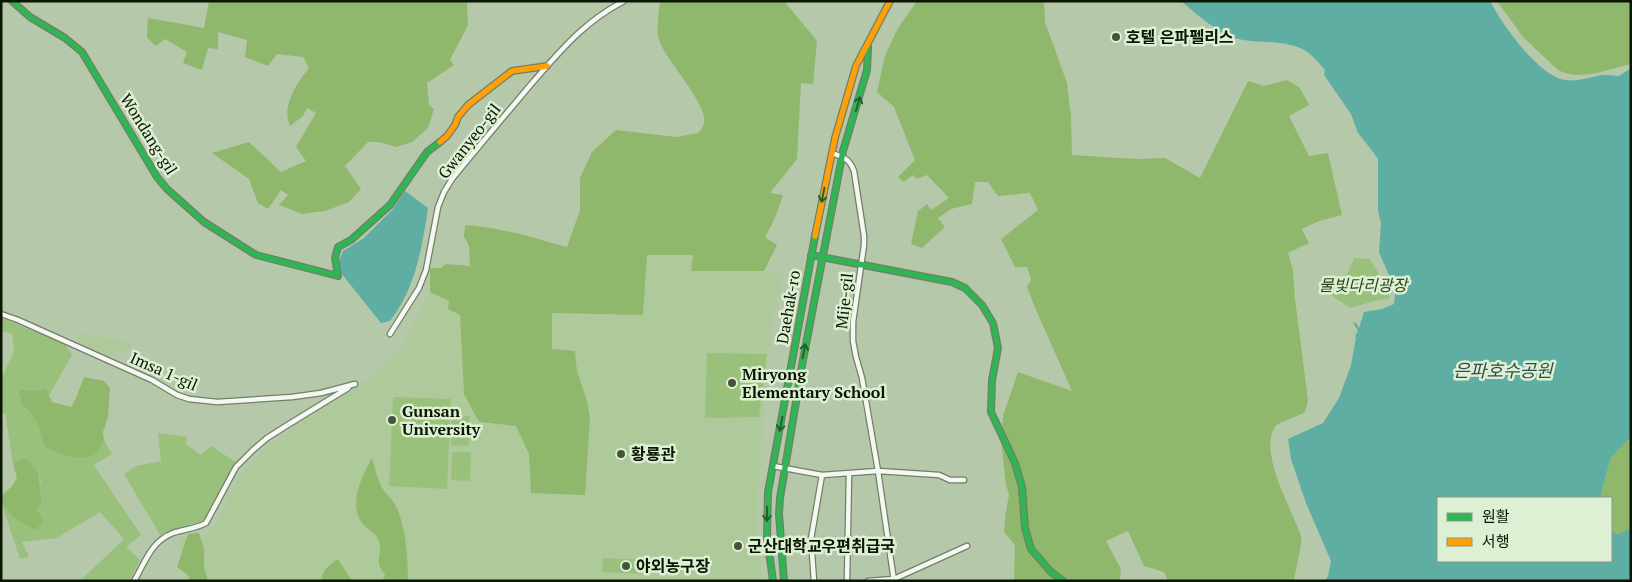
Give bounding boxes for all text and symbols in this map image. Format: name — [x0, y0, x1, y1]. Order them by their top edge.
place label: 호텔 은파펠리스 — [1126, 26, 1234, 48]
marker: 호텔 은파펠리스 — [1110, 31, 1122, 43]
street label: Wondang-gil — [115, 89, 183, 179]
one-way arrow — [853, 97, 863, 113]
street label: Gwanyeo-gil — [433, 99, 505, 183]
one-way arrow — [817, 187, 827, 203]
street label: Daehak-ro — [771, 268, 805, 346]
street label: Mije-gil — [830, 272, 858, 330]
park label: 물빛다리광장 — [1319, 274, 1409, 296]
one-way arrow — [800, 343, 810, 359]
street label: Imsa 1-gil — [127, 346, 201, 396]
water label: 은파호수공원 — [1453, 358, 1554, 382]
place label: Miryong Elementary School — [742, 363, 886, 403]
marker: Miryong Elementary School — [726, 377, 738, 389]
place label: Gunsan University — [402, 400, 481, 440]
marker: Gunsan University — [386, 414, 398, 426]
one-way arrow — [776, 416, 786, 432]
place label: 황룡관 — [631, 443, 675, 465]
marker: 황룡관 — [615, 448, 627, 460]
legend — [1437, 497, 1612, 562]
one-way arrow — [762, 506, 772, 522]
text: 원활 — [1482, 506, 1510, 526]
text: 서행 — [1482, 531, 1510, 551]
place label: 군산대학교우편취급국 — [748, 535, 895, 557]
marker: 군산대학교우편취급국 — [732, 540, 744, 552]
place label: 야외농구장 — [636, 555, 710, 577]
marker: 야외농구장 — [620, 560, 632, 572]

